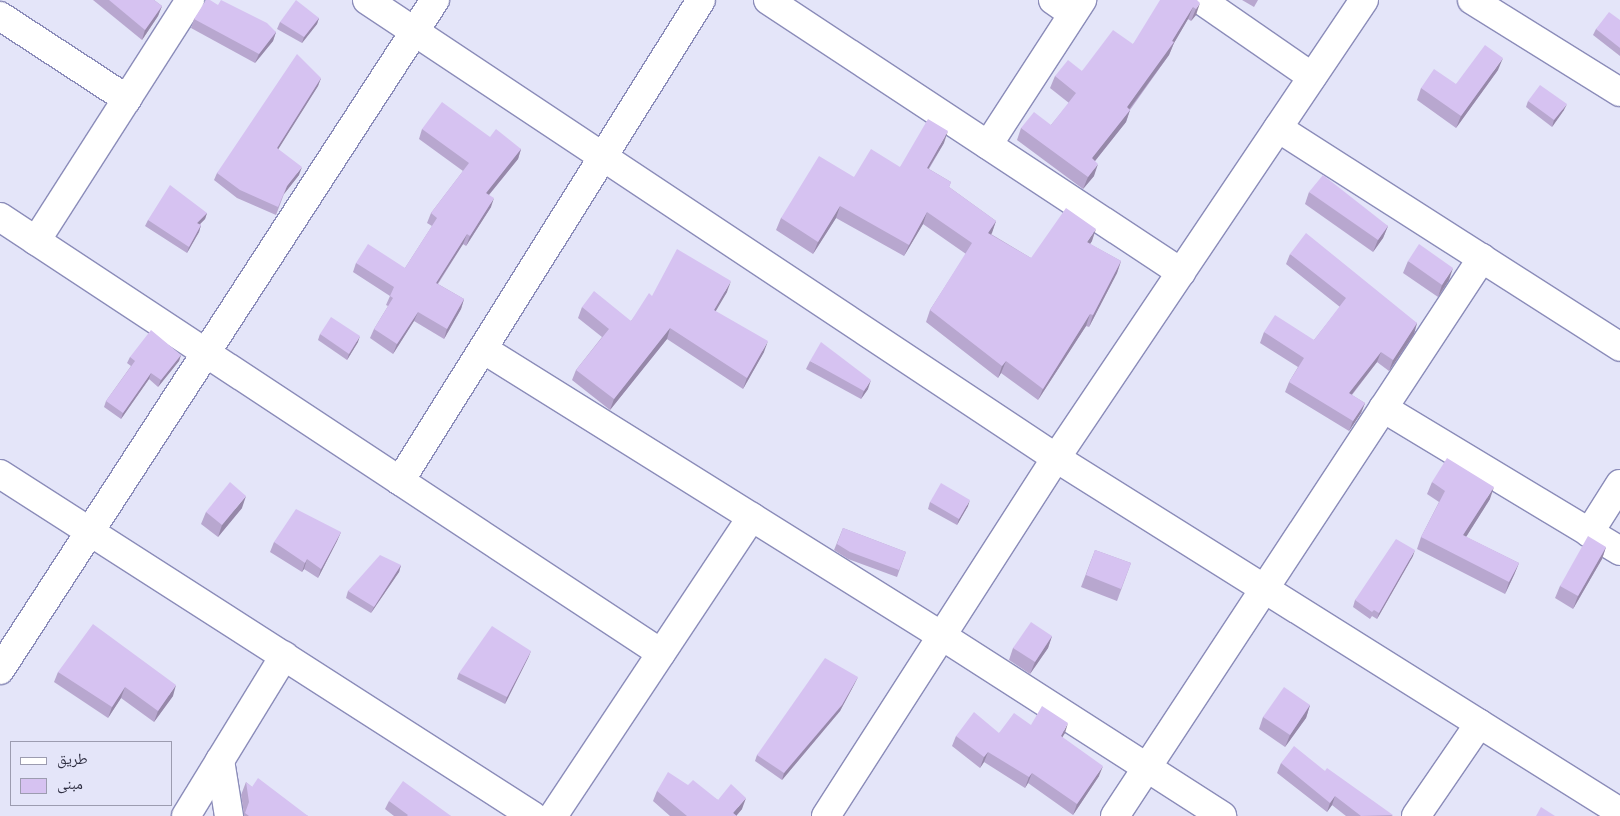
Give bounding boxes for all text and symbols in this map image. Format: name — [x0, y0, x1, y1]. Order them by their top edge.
legend — [10, 741, 172, 806]
text: طريق — [57, 749, 88, 767]
text: مبنى — [57, 774, 83, 792]

